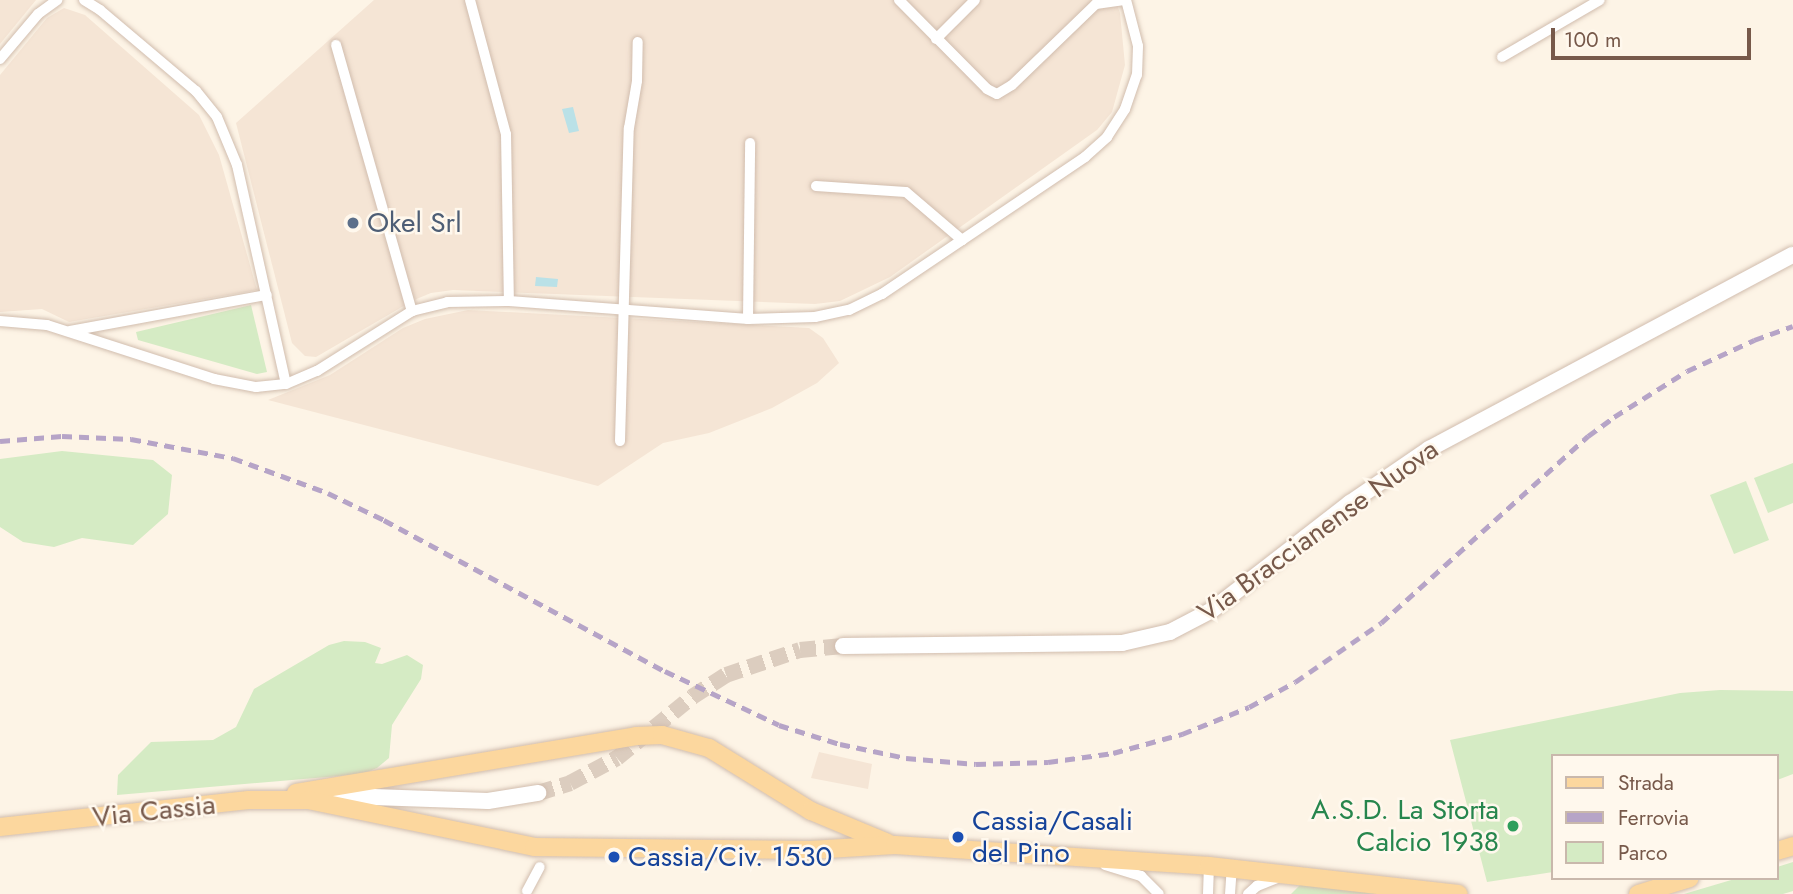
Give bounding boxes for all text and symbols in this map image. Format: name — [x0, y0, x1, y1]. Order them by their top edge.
scale bar — [1555, 14, 1755, 58]
text: 100 m — [1564, 25, 1621, 55]
place label: Okel Srl — [367, 206, 462, 240]
marker: Okel Srl — [345, 215, 361, 231]
street label: Via Braccianense Nuova — [1191, 433, 1445, 629]
legend — [1552, 754, 1779, 880]
text: Strada — [1618, 768, 1674, 798]
street label: Via Cassia — [91, 788, 217, 834]
place label: A.S.D. La Storta Calcio 1938 — [1311, 793, 1499, 859]
text: Ferrovia — [1618, 803, 1689, 833]
place label: Cassia/Casali del Pino — [972, 804, 1133, 870]
marker: A.S.D. La Storta Calcio 1938 — [1505, 818, 1521, 834]
marker: Cassia/Casali del Pino — [950, 829, 966, 845]
text: Parco — [1618, 838, 1667, 868]
place label: Cassia/Civ. 1530 — [628, 840, 832, 874]
marker: Cassia/Civ. 1530 — [606, 849, 622, 865]

